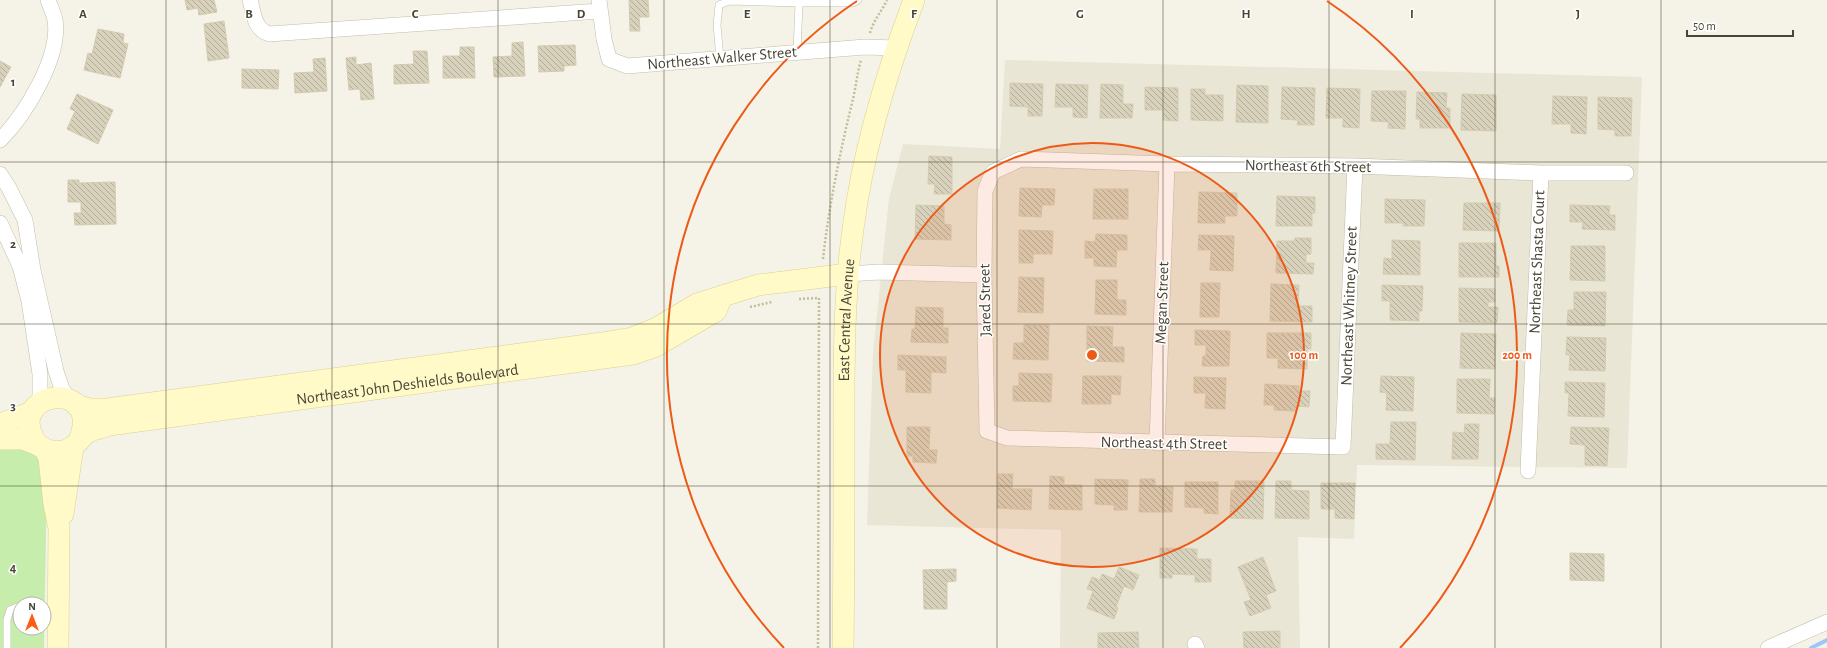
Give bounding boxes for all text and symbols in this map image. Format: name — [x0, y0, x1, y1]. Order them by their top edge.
text: A — [79, 8, 87, 21]
text: B — [245, 8, 253, 21]
text: C — [412, 8, 419, 21]
text: D — [577, 8, 586, 21]
text: E — [744, 8, 751, 21]
text: F — [911, 8, 918, 21]
text: G — [1076, 8, 1084, 21]
text: H — [1241, 8, 1251, 21]
text: I — [1410, 8, 1414, 21]
text: J — [1576, 8, 1580, 21]
scale bar — [1687, 12, 1793, 38]
text: 50 m — [1693, 20, 1716, 32]
street label: Northeast Walker Street — [647, 43, 797, 73]
text: 1 — [11, 76, 15, 89]
street label: Northeast 6th Street — [1245, 157, 1371, 175]
street label: Northeast Shasta Court — [1526, 190, 1548, 334]
street label: Northeast Whitney Street — [1338, 226, 1361, 386]
text: 2 — [10, 238, 16, 251]
street label: East Central Avenue — [836, 258, 857, 382]
street label: Megan Street — [1153, 261, 1171, 345]
street label: Jared Street — [976, 263, 994, 337]
centre of rings — [1085, 348, 1099, 362]
text: 100 m — [1290, 349, 1318, 361]
text: 200 m — [1502, 349, 1532, 361]
street label: Northeast John Deshields Boulevard — [295, 362, 519, 408]
text: 3 — [10, 400, 16, 413]
street label: Northeast 4th Street — [1100, 434, 1228, 452]
text: 4 — [10, 562, 17, 575]
north arrow — [12, 596, 52, 636]
text: N — [28, 601, 36, 612]

